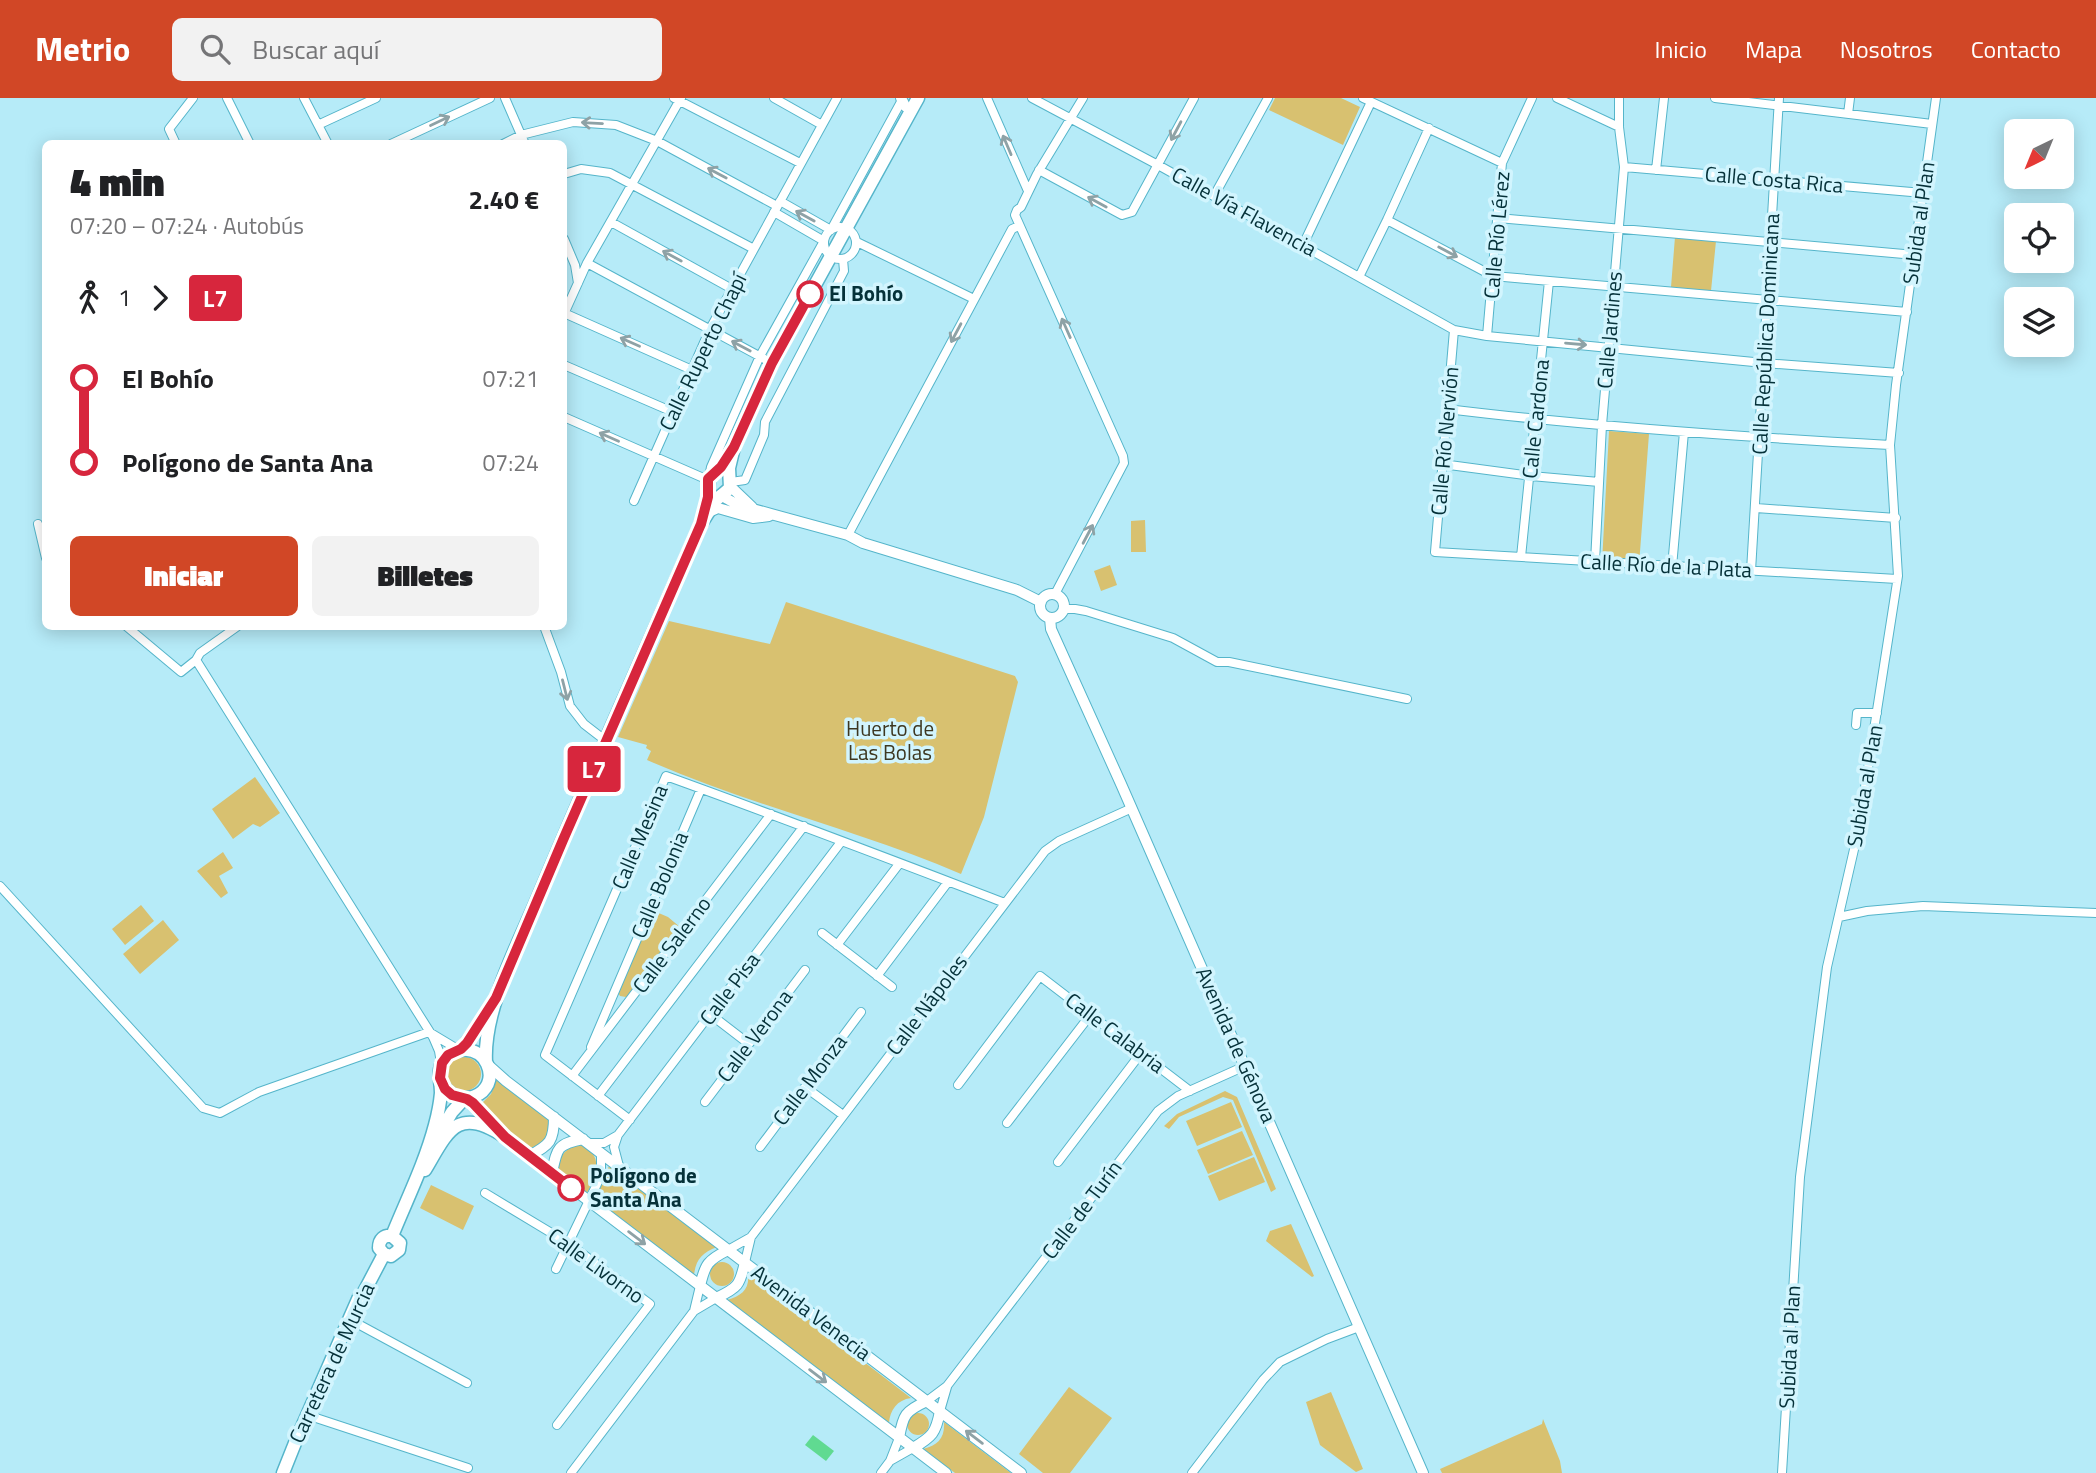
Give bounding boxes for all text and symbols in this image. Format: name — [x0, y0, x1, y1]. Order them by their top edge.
search box — [172, 18, 662, 81]
text: Metrio — [35, 24, 130, 74]
icon: search — [196, 30, 234, 68]
text: Buscar aquí — [252, 30, 380, 69]
text: Inicio — [1655, 31, 1707, 67]
text: Mapa — [1745, 31, 1802, 67]
text: Nosotros — [1840, 31, 1933, 67]
text: Contacto — [1971, 31, 2061, 67]
one-way arrow — [429, 114, 450, 127]
one-way arrow — [581, 117, 604, 130]
north arrow — [2004, 119, 2074, 189]
map controls — [2004, 119, 2074, 357]
one-way arrow — [1169, 121, 1183, 141]
one-way arrow — [1000, 134, 1013, 156]
text: 4 min — [70, 153, 164, 211]
street label: Calle Costa Rica — [1704, 157, 1845, 201]
street label: Calle Vía Flavencia — [1166, 158, 1323, 264]
street label: Subida al Plan — [1894, 159, 1942, 286]
one-way arrow — [707, 166, 728, 180]
street label: Calle Río Lérez — [1474, 170, 1518, 300]
text: 2.40 € — [468, 180, 539, 219]
one-way arrow — [1087, 195, 1108, 208]
button: locate — [2004, 203, 2074, 273]
text: 07:20 – 07:24 · Autobús — [70, 208, 304, 243]
one-way arrow — [796, 209, 816, 223]
street label: Calle República Dominicana — [1743, 212, 1787, 455]
one-way arrow — [1437, 245, 1457, 259]
one-way arrow — [662, 249, 683, 262]
street label: Calle Ruperto Chapí — [650, 266, 755, 436]
street label: Calle Jardines — [1588, 270, 1630, 390]
place label: El Bohío — [829, 277, 903, 309]
icon: walk — [70, 279, 108, 317]
icon: forward — [141, 279, 179, 317]
text: 1 — [118, 280, 131, 315]
text: L7 — [203, 280, 228, 316]
marker: El Bohío — [797, 281, 823, 307]
button: layers — [2004, 287, 2074, 357]
one-way arrow — [1059, 318, 1072, 340]
one-way arrow — [949, 322, 963, 342]
one-way arrow — [619, 335, 641, 348]
one-way arrow — [1564, 338, 1587, 351]
one-way arrow — [731, 339, 752, 352]
street label: Calle Cardona — [1513, 357, 1557, 480]
text: El Bohío — [122, 359, 214, 398]
text: 07:21 — [482, 361, 539, 396]
street label: Calle Río Nervión — [1422, 365, 1466, 517]
one-way arrow — [598, 430, 620, 443]
text: Polígono de Santa Ana — [122, 443, 373, 482]
text: 07:24 — [482, 445, 539, 480]
one-way arrow — [1081, 525, 1095, 545]
button: Iniciar — [70, 536, 298, 616]
button: Billetes — [312, 536, 539, 616]
street label: Calle Río de la Plata — [1579, 545, 1753, 586]
one-way arrow — [559, 679, 572, 701]
park label: Huerto de Las Bolas — [846, 712, 934, 768]
street label: Subida al Plan — [1838, 722, 1890, 849]
line badge: L7 — [562, 746, 626, 792]
text: L7 — [582, 751, 606, 787]
street label: Calle Mesina — [603, 779, 676, 894]
street label: Calle Bolonia — [622, 826, 696, 943]
street label: Calle Salerno — [624, 889, 718, 999]
street label: Calle Pisa — [691, 945, 768, 1032]
street label: Calle Nápoles — [878, 947, 975, 1062]
street label: Avenida de Génova — [1188, 962, 1286, 1128]
street label: Calle Verona — [709, 982, 800, 1089]
street label: Calle Calabria — [1059, 984, 1173, 1081]
street label: Calle Monza — [764, 1027, 854, 1132]
street label: Calle de Turín — [1033, 1153, 1129, 1266]
place label: Polígono de Santa Ana — [590, 1159, 697, 1215]
marker: Polígono de Santa Ana — [558, 1175, 584, 1201]
street label: Calle Livorno — [542, 1219, 651, 1311]
one-way arrow — [627, 1230, 646, 1245]
street label: Avenida Venecia — [745, 1256, 879, 1368]
street label: Carretera de Murcia — [280, 1277, 382, 1448]
street label: Subida al Plan — [1770, 1284, 1808, 1409]
one-way arrow — [808, 1368, 827, 1383]
one-way arrow — [965, 1430, 984, 1444]

